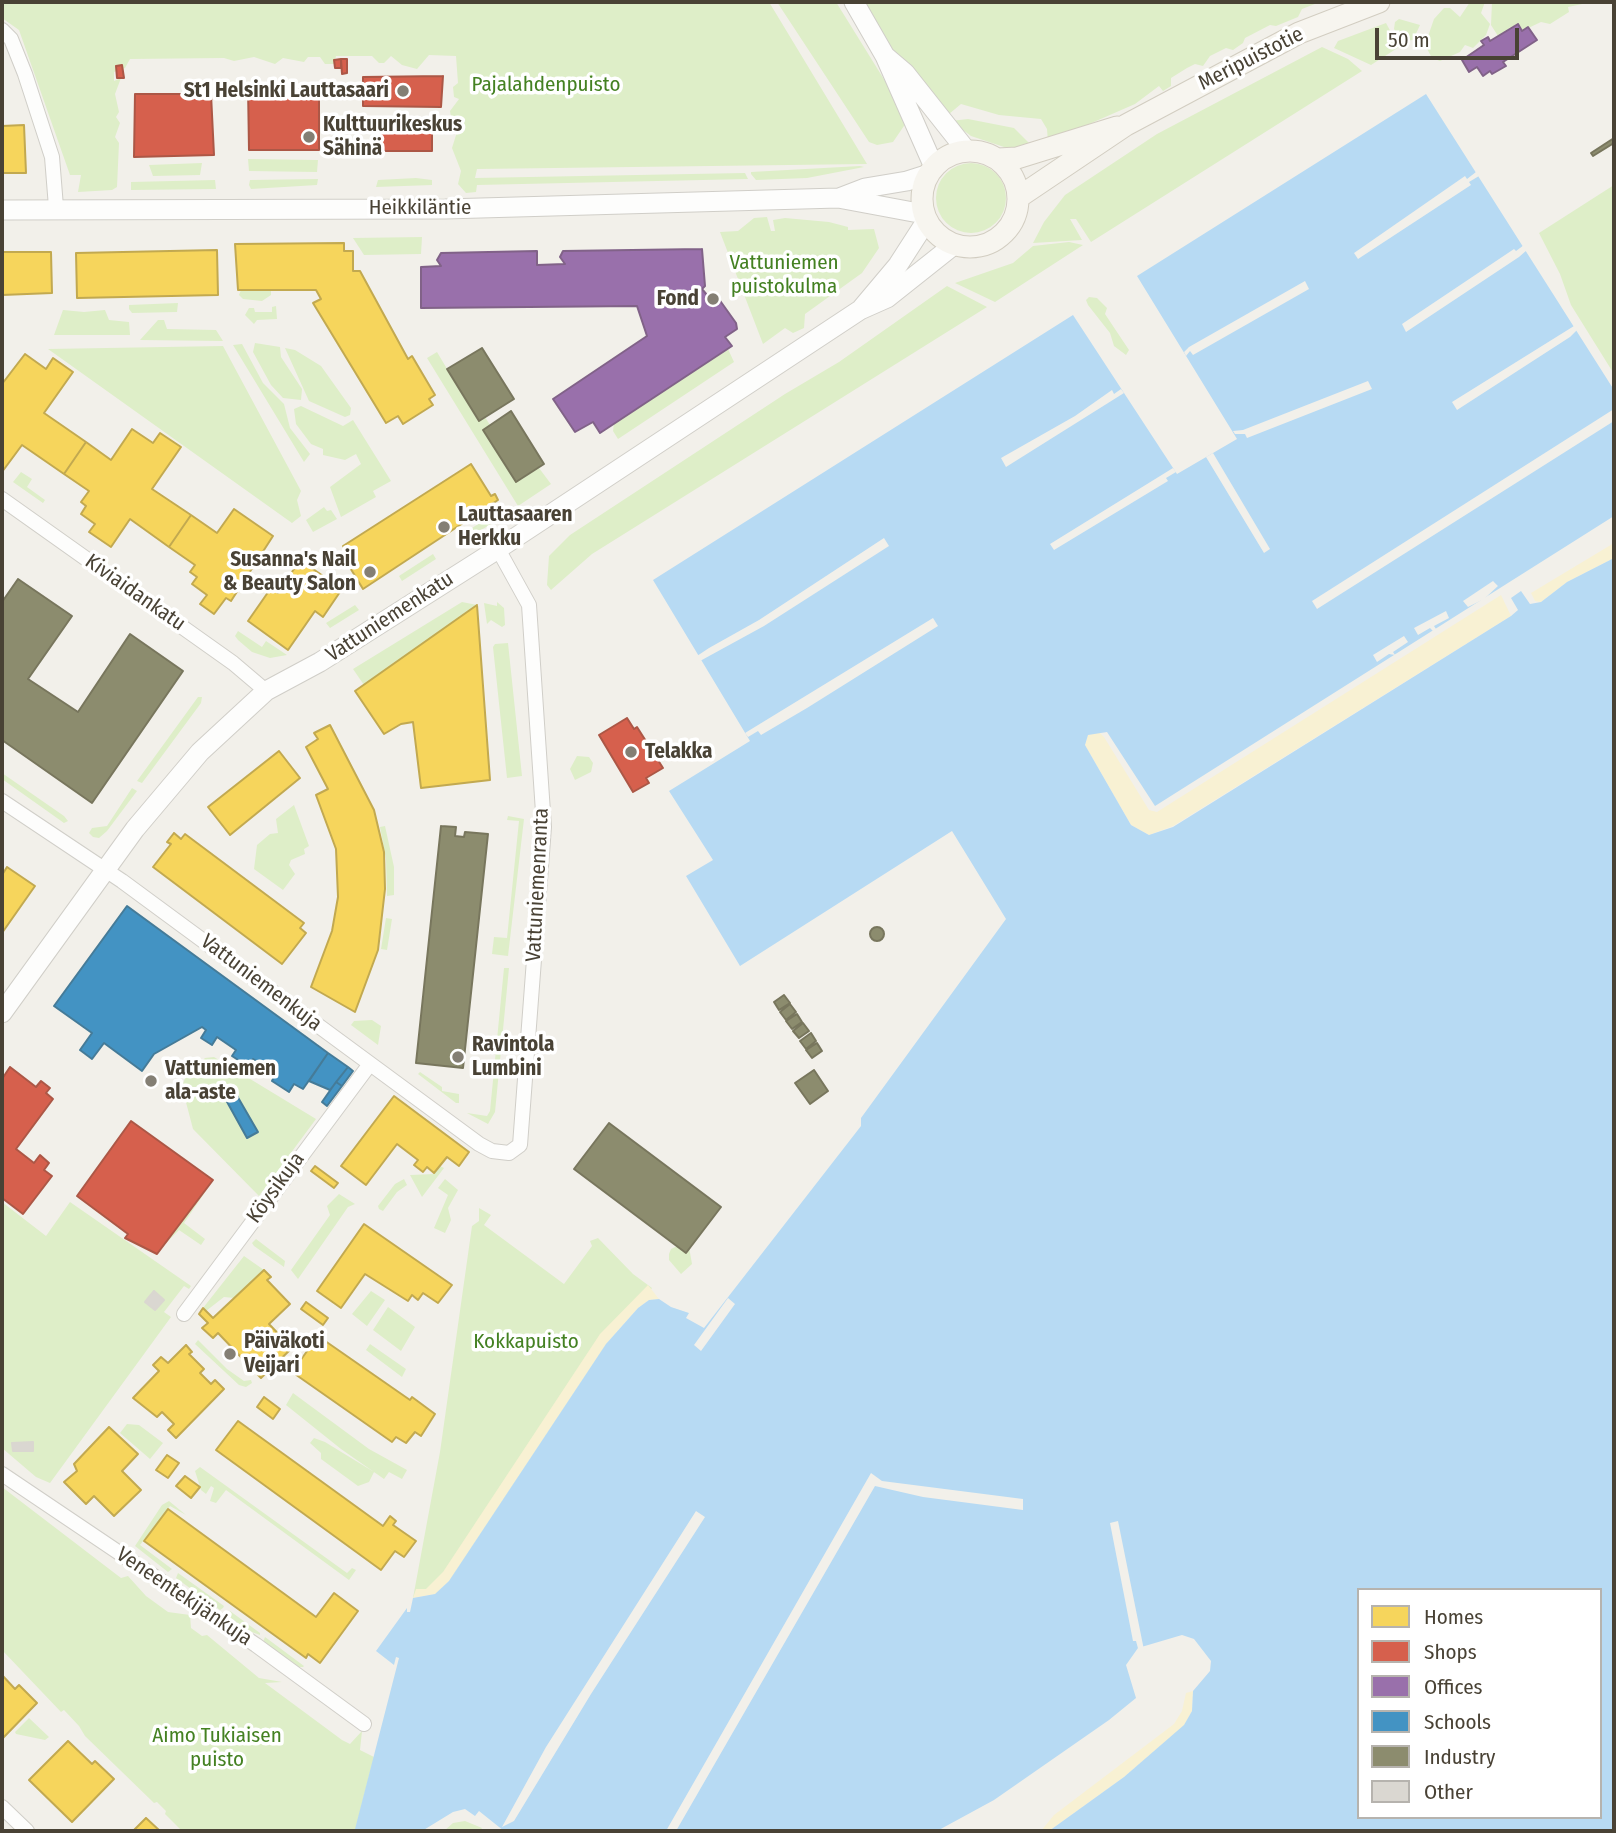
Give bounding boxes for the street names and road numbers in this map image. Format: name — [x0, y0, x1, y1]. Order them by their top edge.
street label: Meripuistotie — [1194, 22, 1308, 96]
street label: Heikkiläntie — [369, 195, 471, 221]
street label: Kiviaidankatu — [80, 549, 190, 637]
street label: Vattuniemenkatu — [322, 566, 458, 668]
street label: Vattuniemenranta — [521, 807, 555, 963]
street label: Vattuniemenkuja — [195, 929, 327, 1037]
street label: Köysikuja — [242, 1148, 310, 1228]
street label: Veneentekijänkuja — [111, 1542, 257, 1652]

